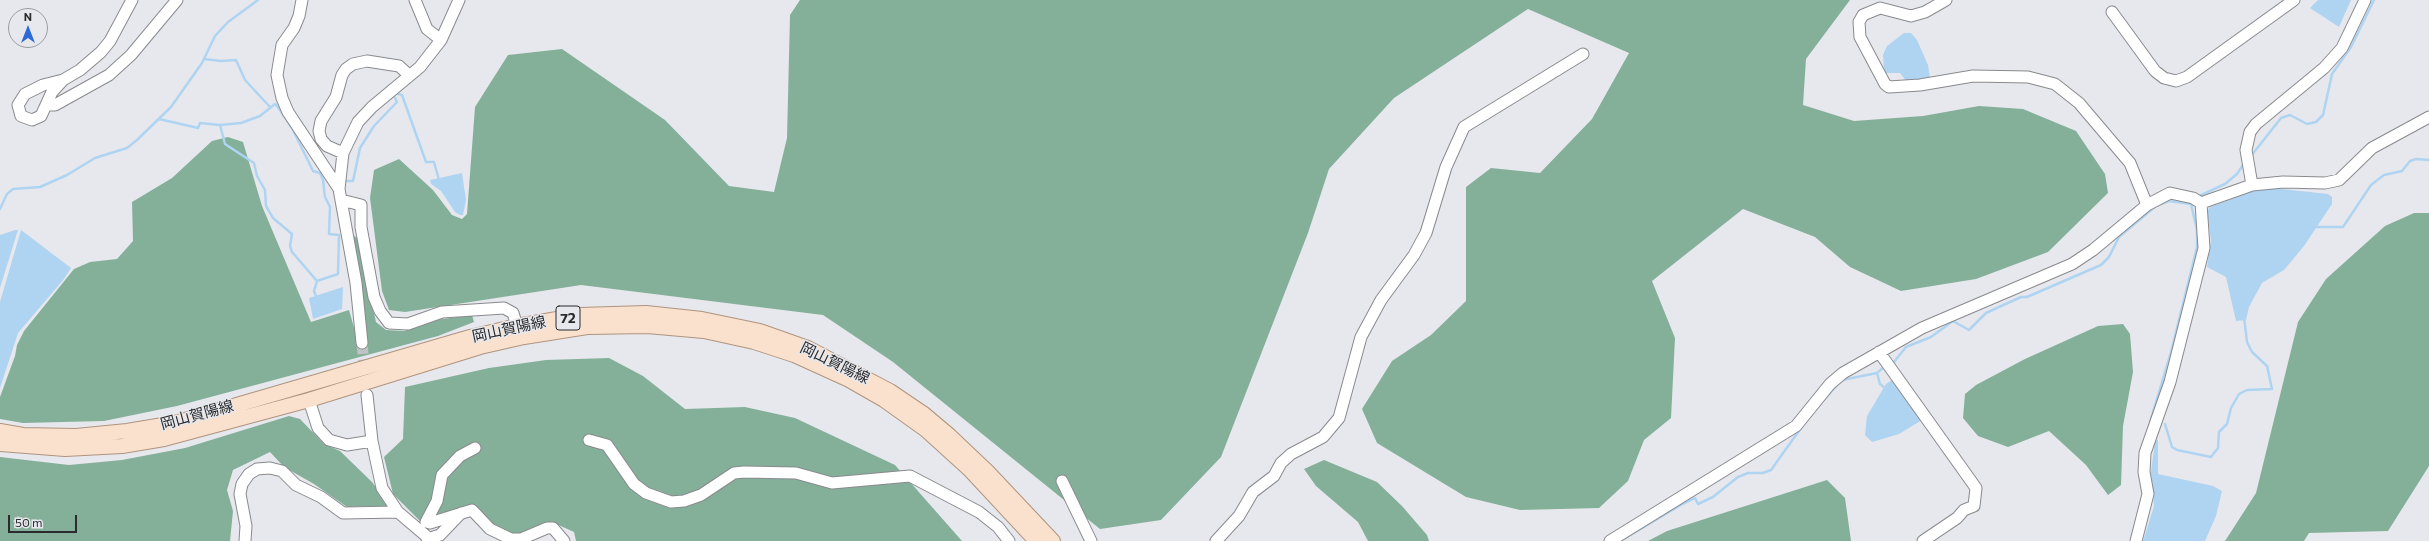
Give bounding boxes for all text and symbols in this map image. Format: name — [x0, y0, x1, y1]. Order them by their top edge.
north arrow — [8, 8, 48, 48]
text: N — [24, 10, 32, 23]
road number: 72 — [556, 306, 580, 330]
street label: 岡山賀陽線 — [470, 312, 548, 346]
street label: 岡山賀陽線 — [797, 338, 873, 388]
street label: 岡山賀陽線 — [158, 397, 236, 433]
scale bar — [10, 507, 79, 533]
text: 50 m — [15, 515, 43, 529]

